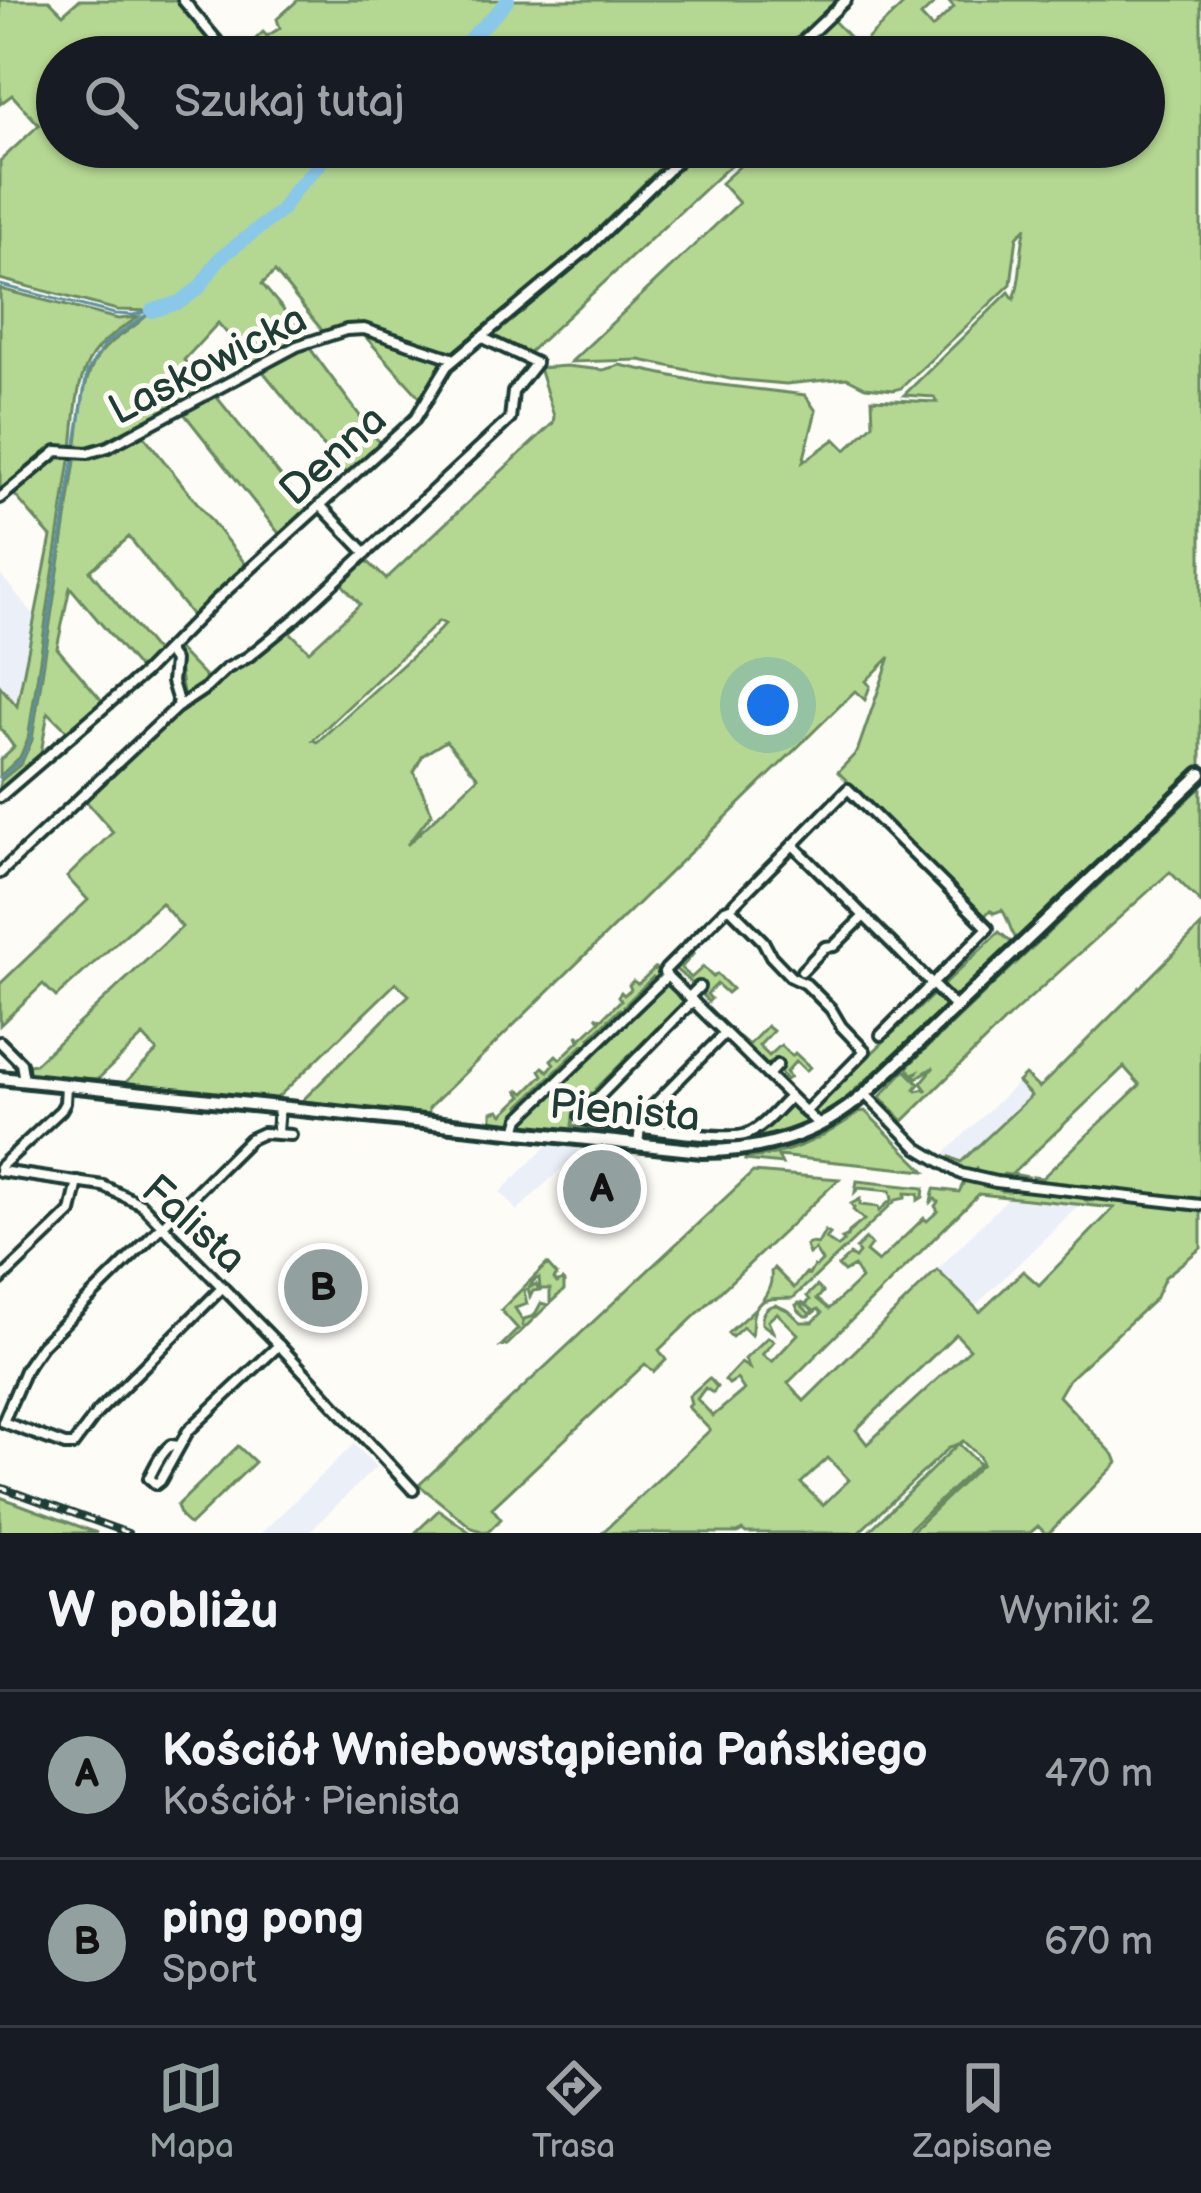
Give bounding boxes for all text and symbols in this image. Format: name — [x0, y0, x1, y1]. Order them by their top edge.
search box — [36, 36, 1165, 168]
icon: search — [78, 69, 144, 135]
text: Szukaj tutaj — [174, 75, 405, 130]
street label: Laskowicka — [101, 294, 315, 437]
street label: Denna — [270, 395, 398, 517]
your location — [738, 675, 798, 735]
street label: Pienista — [547, 1080, 702, 1143]
pin: A — [563, 1144, 641, 1234]
street label: Falista — [131, 1165, 256, 1285]
pin: B — [284, 1243, 362, 1333]
text: W pobliżu — [48, 1581, 279, 1642]
text: Wyniki: 2 — [999, 1588, 1153, 1635]
text: Kościół Wniebowstąpienia Pańskiego — [162, 1724, 928, 1779]
text: A — [75, 1751, 99, 1798]
text: 470 m — [1044, 1751, 1153, 1798]
text: Kościół · Pienista — [162, 1779, 460, 1826]
text: ping pong — [162, 1892, 364, 1947]
text: B — [73, 1919, 101, 1966]
text: 670 m — [1044, 1919, 1153, 1966]
text: Sport — [162, 1947, 257, 1994]
tab: Mapa — [149, 2055, 234, 2167]
tab: Trasa — [532, 2055, 615, 2167]
tab: Zapisane — [913, 2055, 1052, 2167]

